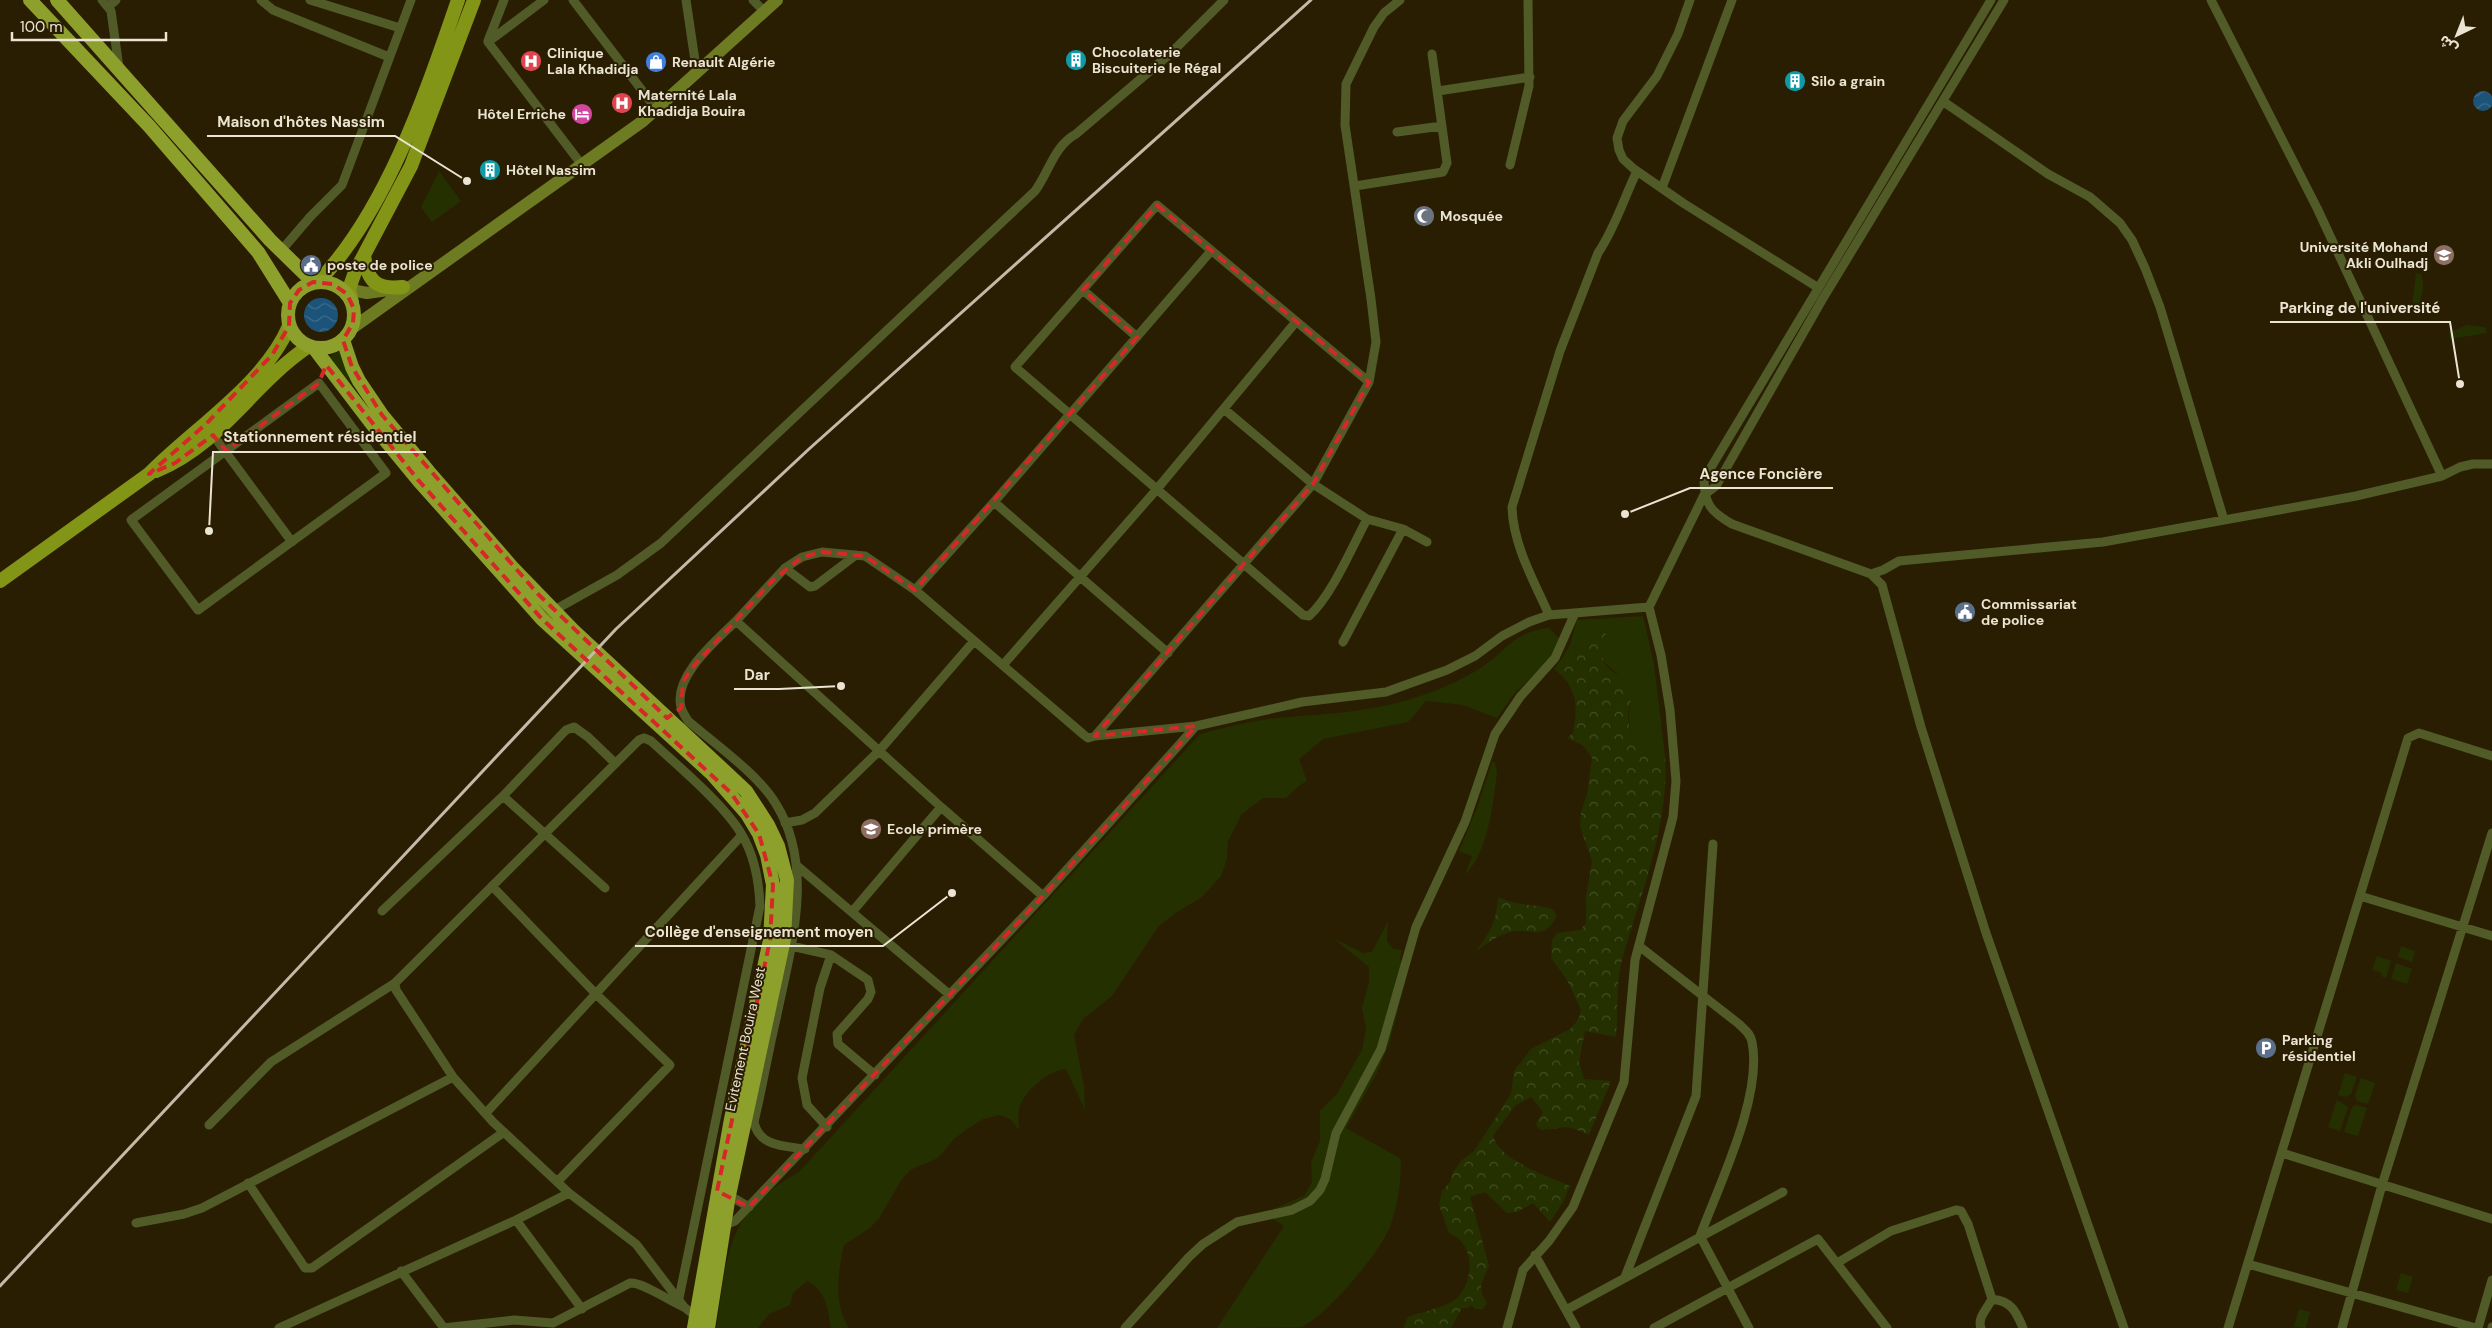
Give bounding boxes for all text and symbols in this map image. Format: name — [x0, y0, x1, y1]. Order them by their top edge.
scale bar — [12, 10, 166, 42]
north arrow — [2432, 10, 2482, 60]
text: 100 m — [20, 17, 63, 37]
text: ش — [2435, 31, 2461, 58]
place label: Chocolaterie Biscuiterie le Régal — [1092, 43, 1221, 77]
place label: Clinique Lala Khadidja — [547, 44, 638, 78]
building icon: Chocolaterie Biscuiterie le Régal — [1064, 48, 1088, 72]
hospital icon: Clinique Lala Khadidja — [519, 49, 543, 73]
shop icon: Renault Algérie — [644, 50, 668, 74]
place label: Renault Algérie — [672, 53, 776, 71]
building icon: Silo a grain — [1783, 69, 1807, 93]
place label: Silo a grain — [1811, 72, 1885, 90]
place label: Maternité Lala Khadidja Bouira — [638, 86, 745, 120]
hospital icon: Maternité Lala Khadidja Bouira — [610, 91, 634, 115]
hotel icon: Hôtel Erriche — [570, 102, 594, 126]
place label: Hôtel Erriche — [477, 105, 566, 123]
callout: Maison d'hôtes Nassim — [207, 106, 395, 136]
text: Maison d'hôtes Nassim — [217, 112, 385, 132]
building icon: Hôtel Nassim — [478, 158, 502, 182]
place label: Hôtel Nassim — [506, 161, 596, 179]
mosque icon: Mosquée — [1412, 204, 1436, 228]
place label: Mosquée — [1440, 207, 1503, 225]
place label: Université Mohand Akli Oulhadj — [2300, 238, 2428, 272]
school or university icon: Université Mohand Akli Oulhadj — [2432, 243, 2456, 267]
public building icon: poste de police — [299, 253, 323, 277]
place label: poste de police — [327, 256, 433, 274]
callout: Parking de l'université — [2270, 292, 2450, 322]
text: Parking de l'université — [2280, 298, 2440, 318]
callout: Stationnement résidentiel — [213, 422, 426, 452]
text: Stationnement résidentiel — [224, 427, 416, 447]
callout: Agence Foncière — [1690, 458, 1833, 488]
text: Agence Foncière — [1700, 464, 1822, 484]
place label: Commissariat de police — [1981, 595, 2077, 629]
public building icon: Commissariat de police — [1953, 600, 1977, 624]
callout: Dar — [734, 659, 779, 689]
text: Dar — [744, 665, 770, 685]
school or university icon: Ecole primère — [859, 817, 883, 841]
place label: Ecole primère — [887, 820, 982, 838]
callout: Collège d'enseignement moyen — [635, 916, 883, 946]
text: Collège d'enseignement moyen — [645, 922, 873, 942]
street label: Evitement Bouira West — [721, 965, 769, 1113]
place label: Parking résidentiel — [2282, 1031, 2356, 1065]
parking icon: Parking résidentiel — [2254, 1036, 2278, 1060]

